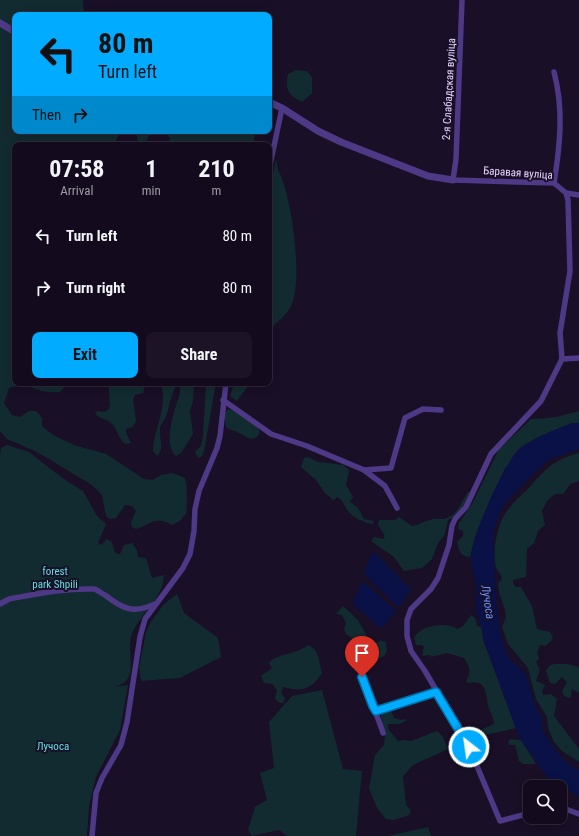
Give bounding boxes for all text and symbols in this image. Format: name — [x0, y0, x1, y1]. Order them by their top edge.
text: 80 m — [98, 27, 154, 60]
icon: left — [32, 28, 84, 80]
street label: 2-я Слабадская вуліца — [440, 38, 458, 140]
text: Turn left — [98, 61, 157, 82]
icon: right — [69, 104, 91, 126]
text: Then — [32, 106, 61, 124]
text: 07:58 — [49, 155, 104, 183]
text: 1 — [145, 155, 157, 183]
text: 210 — [198, 155, 235, 183]
street label: Баравая вуліца — [483, 164, 553, 182]
text: Arrival — [60, 183, 93, 198]
text: min — [142, 183, 161, 198]
text: m — [212, 183, 221, 198]
icon: left — [32, 225, 54, 247]
text: Turn left — [66, 227, 117, 245]
text: 80 m — [222, 227, 252, 245]
icon: right — [32, 277, 54, 299]
text: Turn right — [66, 279, 125, 297]
text: 80 m — [222, 279, 252, 297]
button: Exit — [32, 332, 138, 378]
button: Share — [146, 332, 252, 378]
park label: forest park Shpili — [32, 565, 78, 591]
water label: Лучоса — [478, 583, 498, 620]
pin — [345, 636, 379, 677]
icon: arrive — [351, 642, 373, 664]
position arrow — [448, 726, 490, 768]
park label: Лучоса — [37, 740, 69, 753]
map controls — [523, 780, 567, 824]
button: search — [523, 780, 567, 824]

